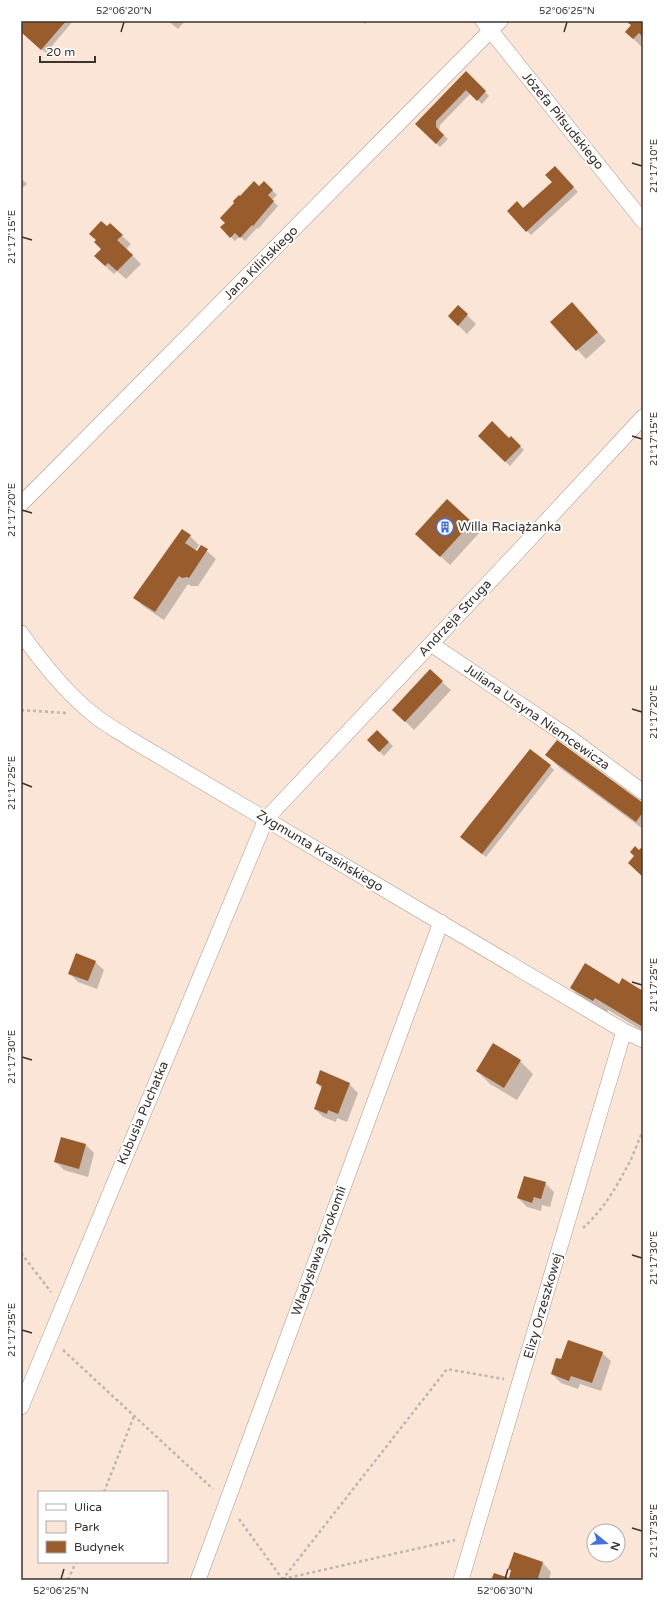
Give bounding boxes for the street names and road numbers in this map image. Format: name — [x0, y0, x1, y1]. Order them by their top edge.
street label: Józefa Piłsudskiego — [519, 69, 607, 173]
street label: Jana Kilińskiego — [221, 223, 301, 303]
street label: Andrzeja Struga — [415, 576, 495, 660]
street label: Juliana Ursyna Niemcewicza — [461, 661, 613, 773]
street label: Zygmunta Krasińskiego — [254, 807, 386, 895]
street label: Kubusia Puchatka — [114, 1059, 172, 1167]
street label: Władysława Syrokomli — [288, 1184, 350, 1318]
street label: Elizy Orzeszkowej — [520, 1251, 566, 1361]

